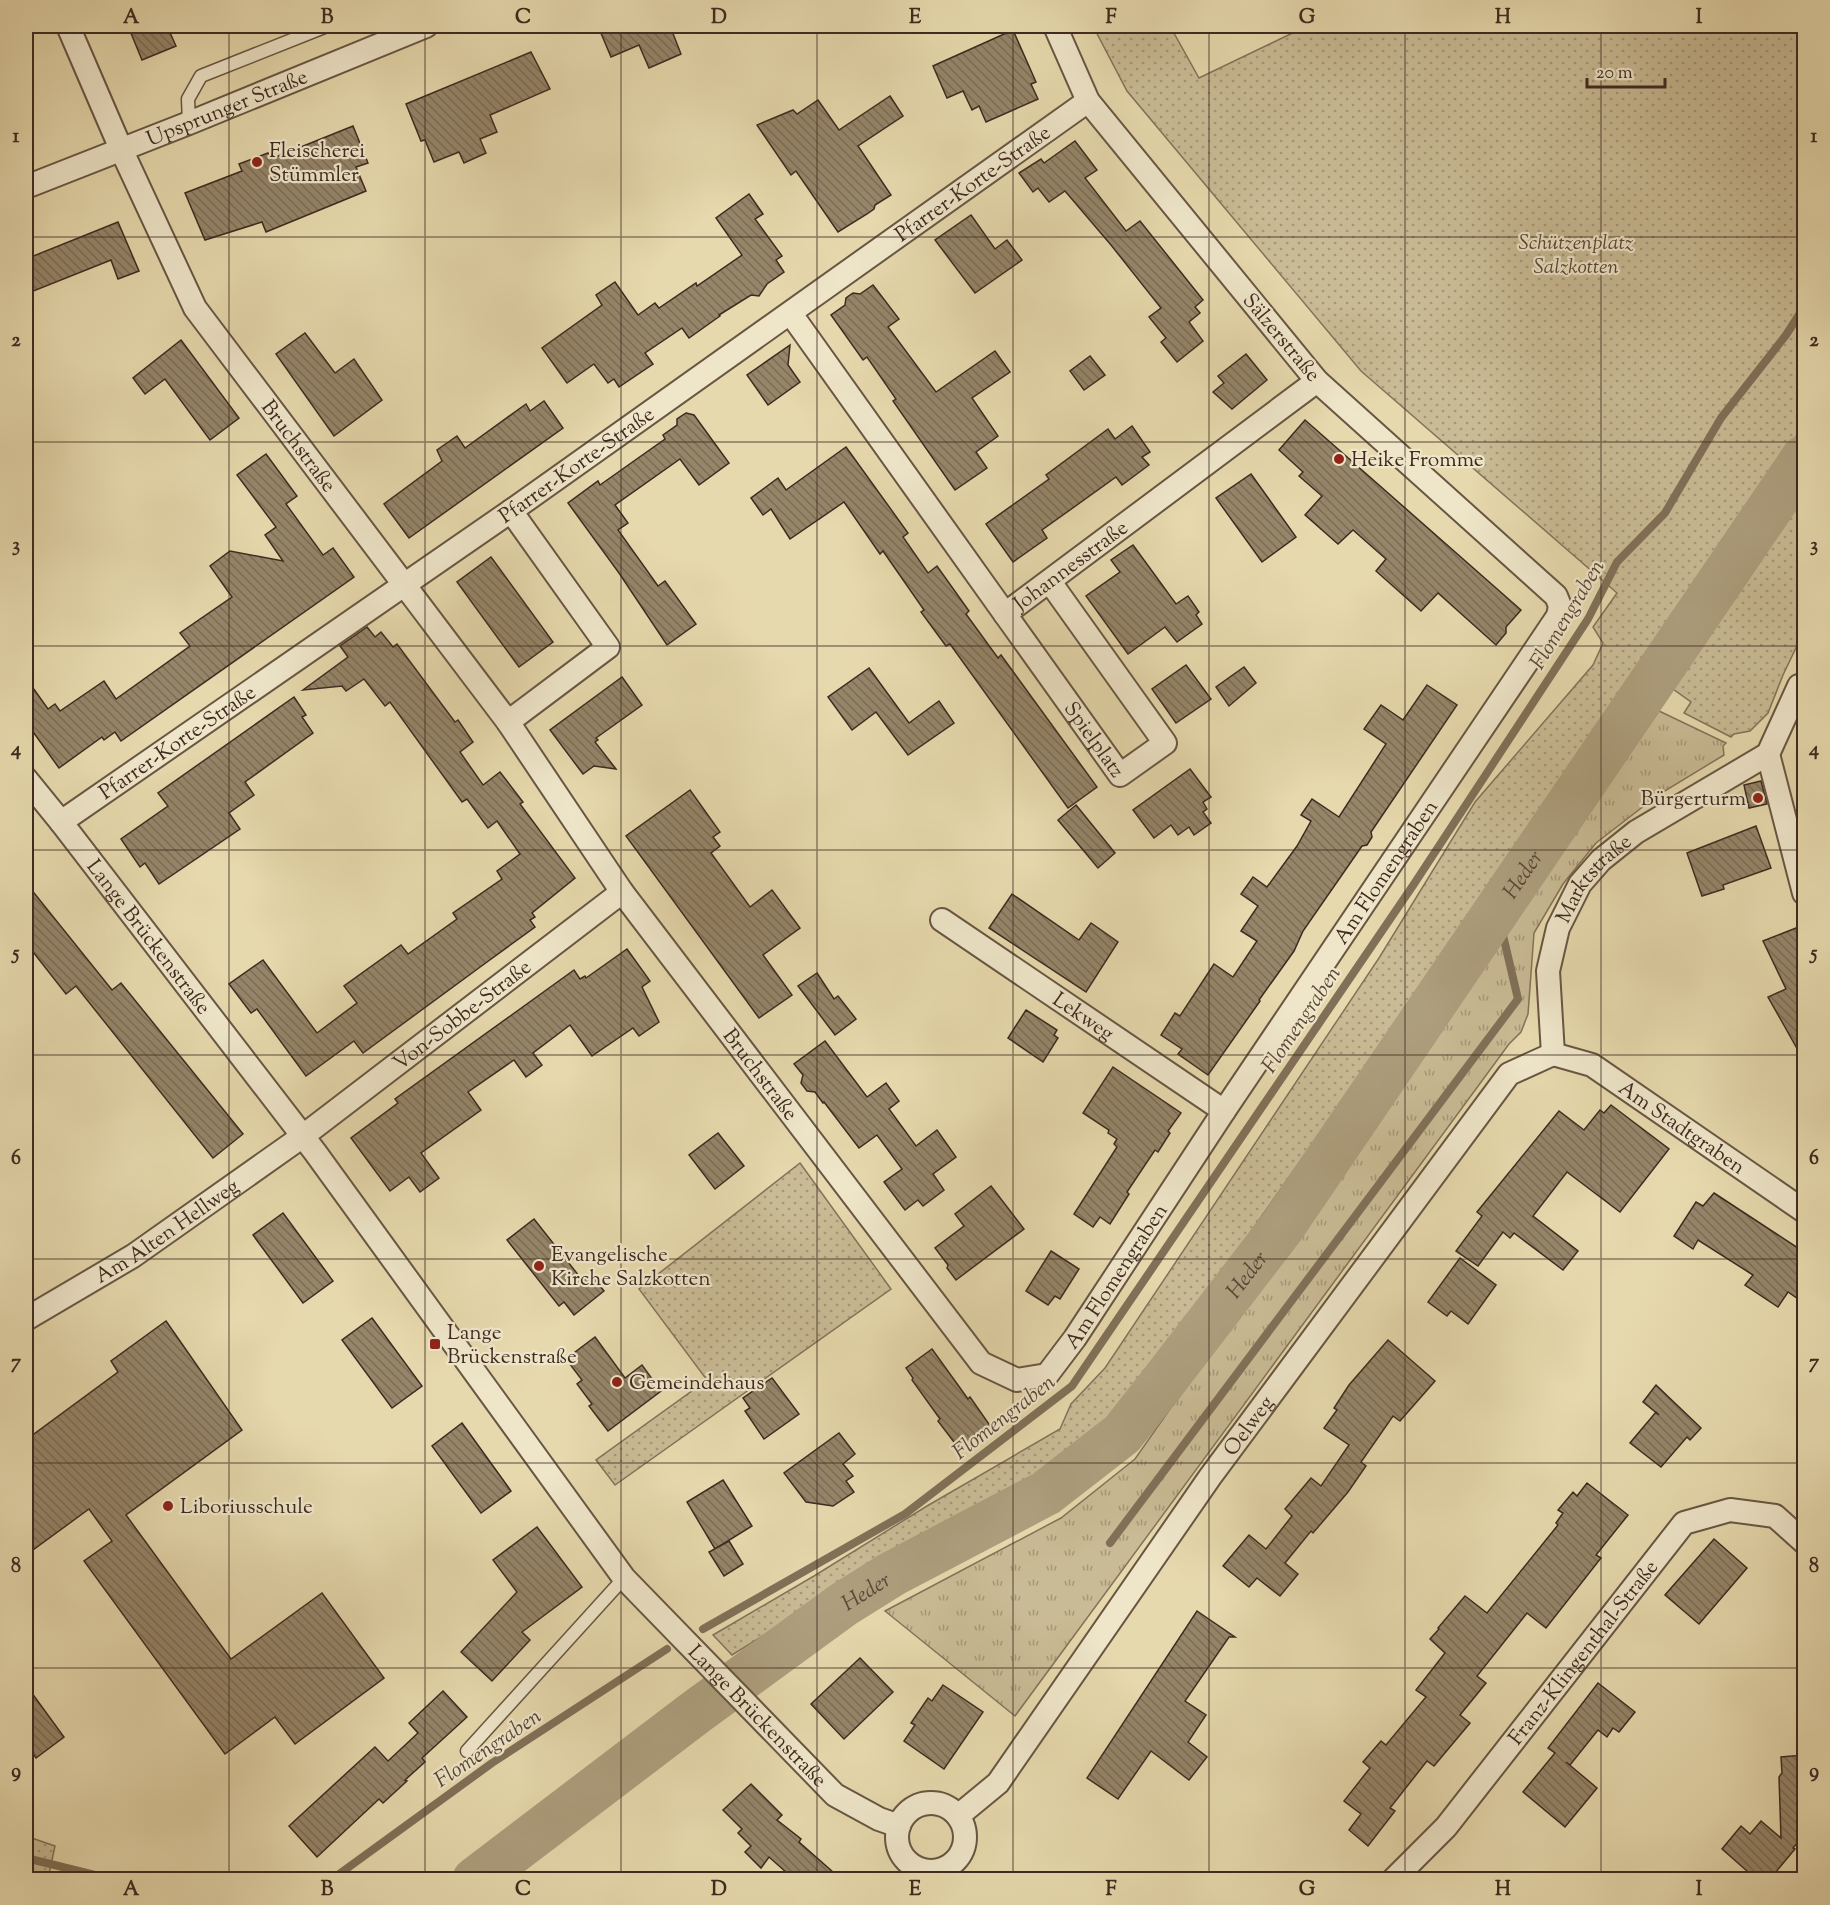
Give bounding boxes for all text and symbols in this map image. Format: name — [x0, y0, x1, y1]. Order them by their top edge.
text: A — [123, 4, 140, 33]
text: B — [321, 4, 334, 33]
text: C — [515, 4, 531, 33]
text: D — [711, 4, 727, 33]
text: E — [909, 4, 922, 33]
text: F — [1105, 4, 1117, 33]
text: G — [1299, 4, 1316, 33]
text: H — [1495, 4, 1511, 33]
text: I — [1696, 4, 1703, 33]
scale bar — [1587, 51, 1665, 89]
text: 20 m — [1596, 61, 1633, 87]
street label: Upsprunger Straße — [143, 63, 313, 155]
street label: Pfarrer-Korte-Straße — [890, 119, 1058, 251]
text: 1 — [13, 123, 20, 152]
text: 1 — [1811, 123, 1818, 152]
place label: Fleischerei Stümmler — [269, 137, 365, 191]
marker: Fleischerei Stümmler — [250, 155, 264, 169]
park label: Schützenplatz Salzkotten — [1519, 229, 1634, 283]
street label: Sälzerstraße — [1234, 287, 1327, 389]
text: 2 — [11, 327, 21, 356]
text: 2 — [1809, 327, 1819, 356]
street label: Bruchstraße — [253, 395, 342, 499]
street label: Pfarrer-Korte-Straße — [493, 401, 661, 532]
place label: Heike Fromme — [1351, 446, 1484, 476]
marker: Heike Fromme — [1332, 452, 1346, 466]
street label: Johannesstraße — [1007, 514, 1135, 620]
text: 3 — [12, 532, 20, 561]
text: 3 — [1810, 532, 1818, 561]
water label: Flomengraben — [1523, 554, 1614, 677]
street label: Pfarrer-Korte-Straße — [94, 679, 263, 808]
street label: Spielplatz — [1055, 696, 1131, 785]
text: 4 — [10, 736, 21, 765]
text: 4 — [1808, 736, 1819, 765]
place label: Bürgerturm — [1640, 785, 1746, 815]
marker: Bürgerturm — [1751, 791, 1765, 805]
street label: Am Flomengraben — [1328, 795, 1447, 951]
street label: Marktstraße — [1550, 828, 1639, 929]
water label: Heder — [1496, 845, 1552, 906]
street label: Lange Brückenstraße — [78, 854, 217, 1022]
text: 5 — [11, 940, 20, 969]
text: 5 — [1809, 940, 1818, 969]
street label: Von-Sobbe-Straße — [387, 953, 538, 1079]
water label: Flomengraben — [1255, 960, 1350, 1081]
street label: Lekweg — [1046, 986, 1119, 1049]
street label: Bruchstraße — [714, 1023, 804, 1128]
street label: Am Stadtgraben — [1611, 1074, 1751, 1183]
text: 6 — [11, 1145, 21, 1174]
text: 6 — [1809, 1145, 1819, 1174]
street label: Am Alten Hellweg — [90, 1173, 246, 1292]
street label: Am Flomengraben — [1059, 1199, 1176, 1356]
place label: Evangelische Kirche Salzkotten — [551, 1241, 711, 1295]
water label: Heder — [1220, 1245, 1277, 1306]
marker: Evangelische Kirche Salzkotten — [532, 1259, 546, 1273]
place label: Lange Brückenstraße — [447, 1319, 577, 1373]
marker: Lange Brückenstraße — [428, 1337, 442, 1351]
text: 7 — [11, 1349, 22, 1378]
text: 7 — [1809, 1349, 1820, 1378]
water label: Flomengraben — [946, 1368, 1064, 1469]
place label: Gemeindehaus — [629, 1369, 764, 1399]
marker: Gemeindehaus — [610, 1375, 624, 1389]
street label: Oelweg — [1217, 1390, 1282, 1463]
place label: Liboriusschule — [180, 1493, 313, 1523]
marker: Liboriusschule — [161, 1499, 175, 1513]
text: 8 — [11, 1553, 21, 1582]
text: 8 — [1809, 1553, 1819, 1582]
street label: Franz-Klingenthal-Straße — [1502, 1554, 1667, 1752]
water label: Heder — [836, 1566, 898, 1621]
street label: Lange Brückenstraße — [680, 1639, 833, 1795]
water label: Flomengraben — [429, 1702, 549, 1797]
text: 9 — [11, 1758, 21, 1787]
text: 9 — [1809, 1758, 1819, 1787]
text: A — [123, 1876, 140, 1905]
text: B — [321, 1876, 334, 1905]
text: C — [515, 1876, 531, 1905]
text: D — [711, 1876, 727, 1905]
text: E — [909, 1876, 922, 1905]
text: F — [1105, 1876, 1117, 1905]
text: G — [1299, 1876, 1316, 1905]
text: H — [1495, 1876, 1511, 1905]
text: I — [1696, 1876, 1703, 1905]

